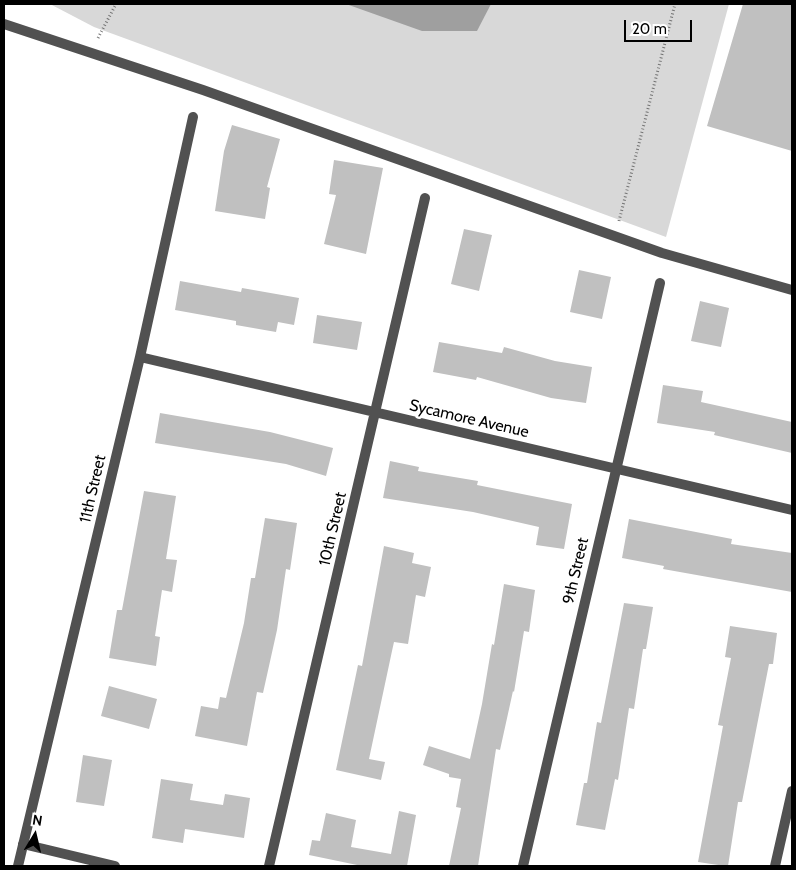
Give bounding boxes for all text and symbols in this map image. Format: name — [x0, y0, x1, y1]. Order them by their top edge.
scale bar — [626, 10, 694, 42]
text: 20 m — [632, 20, 667, 38]
street label: Sycamore Avenue — [407, 396, 531, 442]
street label: 11th Street — [76, 453, 110, 525]
street label: 10th Street — [315, 490, 351, 568]
street label: 9th Street — [559, 536, 593, 606]
north arrow — [10, 810, 60, 860]
text: N — [31, 811, 44, 830]

